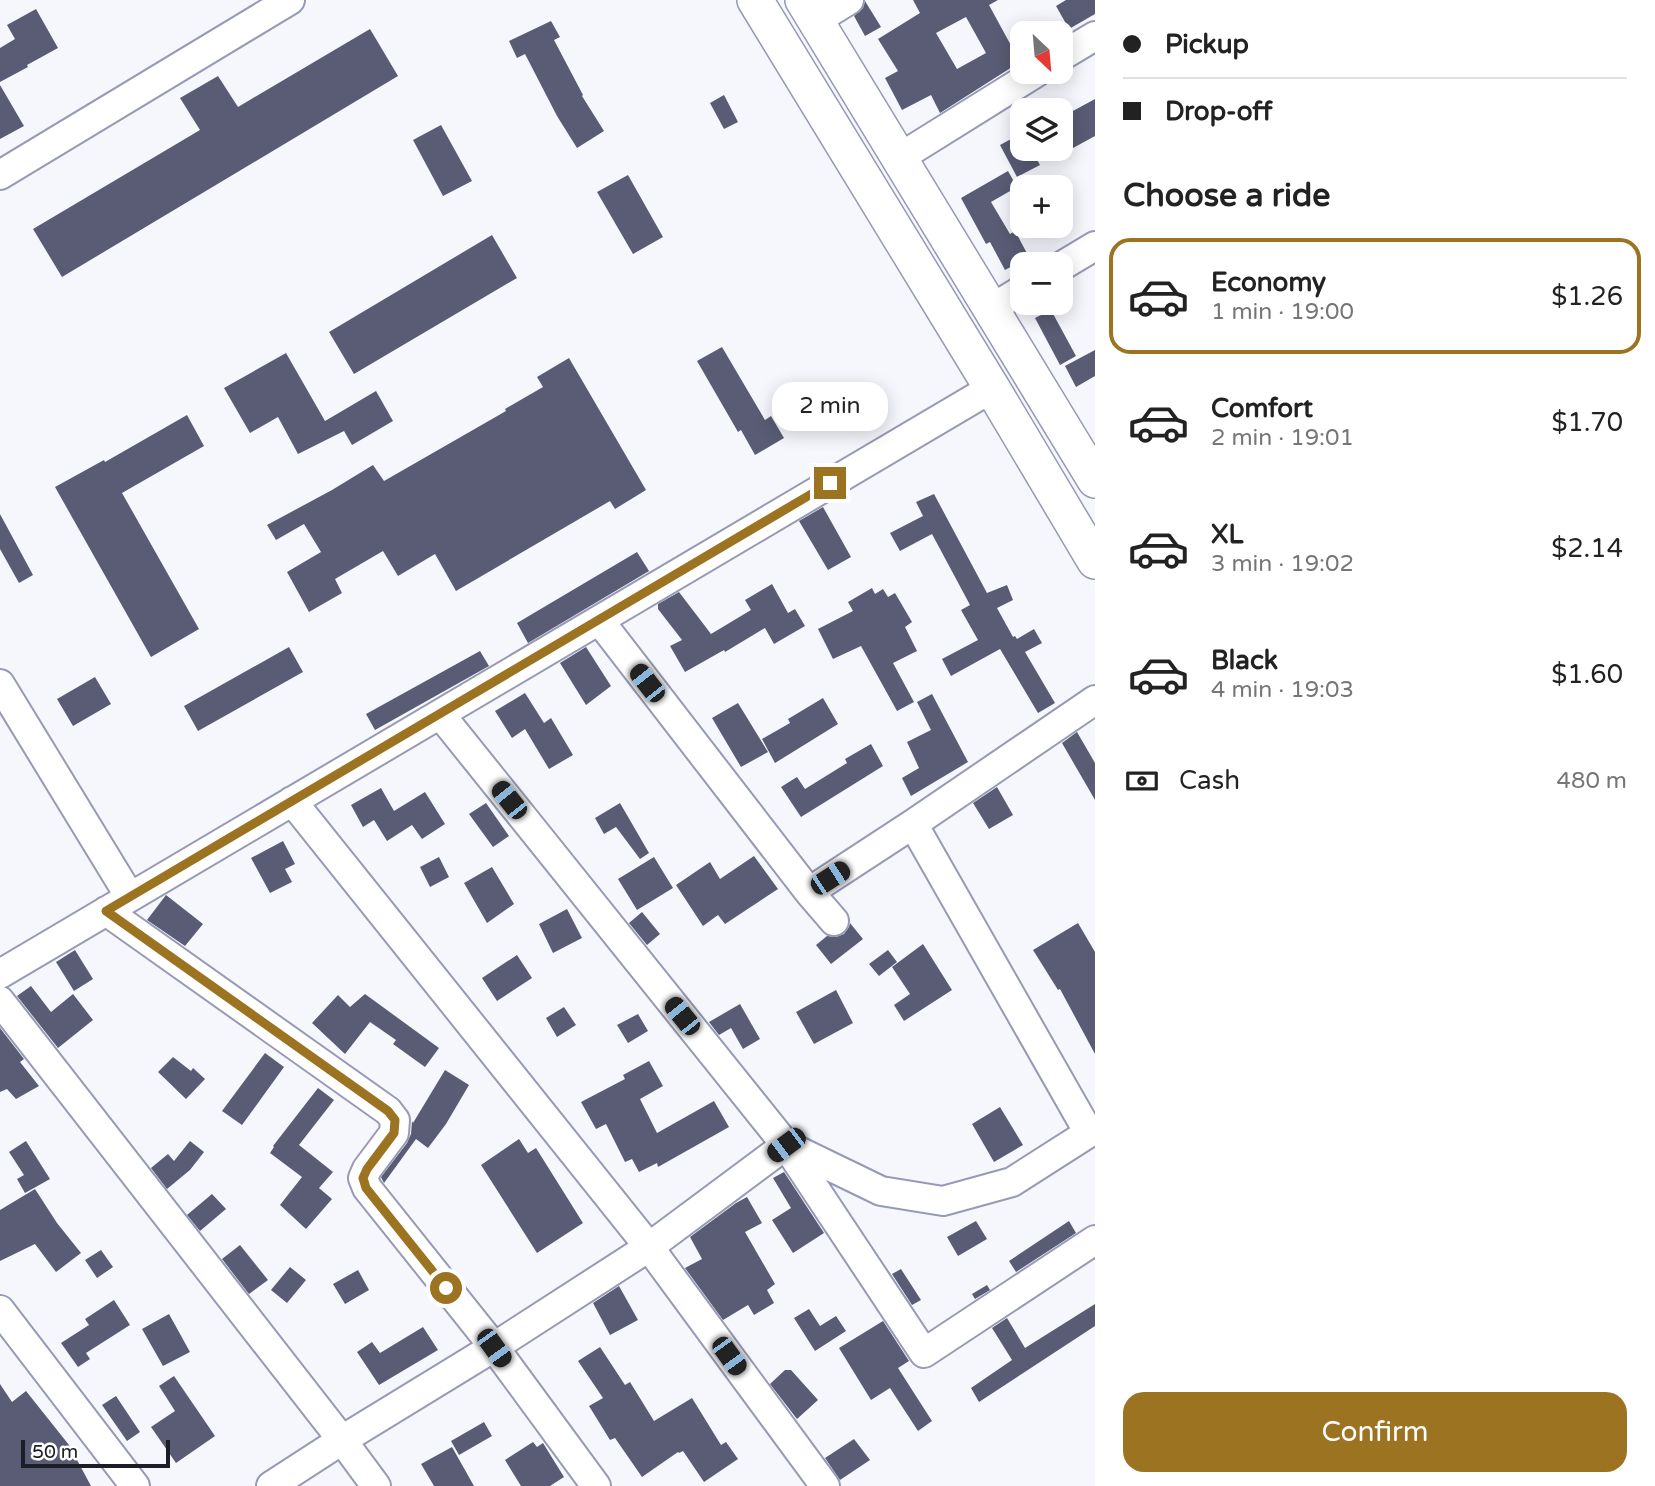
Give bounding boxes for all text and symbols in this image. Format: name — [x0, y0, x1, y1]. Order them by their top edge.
north arrow — [1010, 21, 1073, 84]
map controls — [1010, 21, 1073, 315]
text: Pickup — [1165, 29, 1249, 60]
text: Drop-off — [1165, 96, 1272, 127]
button: layers — [1010, 98, 1073, 161]
button: + — [1010, 175, 1073, 238]
text: Choose a ride — [1123, 177, 1330, 215]
button: − — [1010, 252, 1073, 315]
icon: car — [1127, 265, 1190, 328]
text: Economy — [1211, 267, 1326, 298]
text: $1.26 — [1551, 281, 1623, 312]
text: 1 min · 19:00 — [1211, 298, 1354, 326]
callout: 2 min — [772, 382, 888, 430]
icon: car — [1127, 391, 1190, 454]
text: 2 min — [799, 392, 861, 420]
text: Comfort — [1211, 393, 1313, 424]
text: $1.70 — [1551, 407, 1623, 438]
text: 2 min · 19:01 — [1211, 424, 1354, 452]
route end — [814, 467, 846, 499]
icon: car — [1127, 517, 1190, 580]
text: XL — [1211, 519, 1243, 550]
text: $2.14 — [1551, 533, 1623, 564]
text: 3 min · 19:02 — [1211, 550, 1354, 578]
icon: car — [1127, 643, 1190, 706]
text: Black — [1211, 645, 1278, 676]
text: $1.60 — [1551, 659, 1623, 690]
car — [626, 660, 669, 706]
text: 4 min · 19:03 — [1211, 676, 1354, 704]
icon: cash — [1123, 762, 1161, 800]
text: Cash — [1179, 765, 1240, 796]
text: 480 m — [1557, 767, 1627, 795]
car — [488, 777, 531, 823]
car — [807, 858, 854, 898]
car — [661, 993, 704, 1039]
car — [763, 1124, 810, 1166]
route start — [430, 1272, 462, 1304]
car — [474, 1325, 515, 1371]
car — [709, 1333, 750, 1379]
button: Confirm — [1123, 1392, 1627, 1472]
scale bar — [21, 1437, 170, 1469]
text: 50 m — [32, 1441, 78, 1463]

